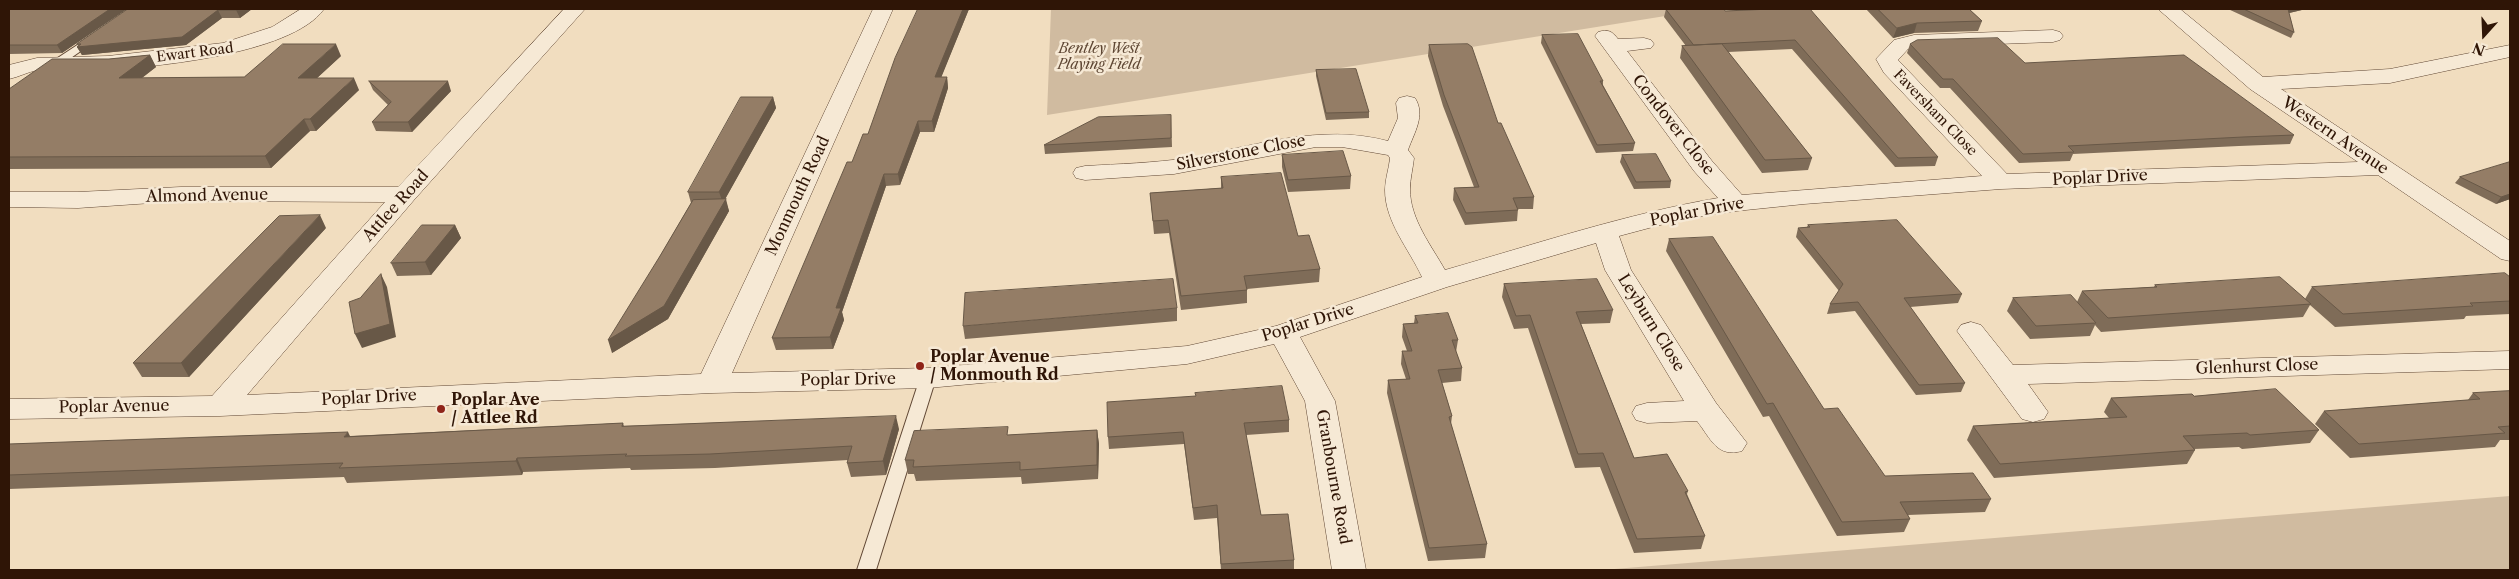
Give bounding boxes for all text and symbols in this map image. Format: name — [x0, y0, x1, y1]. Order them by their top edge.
north arrow — [2459, 10, 2509, 60]
text: N — [2470, 39, 2488, 60]
street label: Ewart Road — [156, 40, 234, 66]
park label: Bentley West Playing Field — [1057, 41, 1141, 74]
street label: Faversham Close — [1890, 67, 1980, 159]
street label: Condover Close — [1628, 71, 1718, 179]
street label: Western Avenue — [2278, 93, 2392, 179]
street label: Silverstone Close — [1175, 131, 1307, 175]
street label: Monmouth Road — [762, 133, 834, 259]
street label: Attlee Road — [359, 166, 433, 246]
street label: Poplar Drive — [2052, 166, 2148, 190]
street label: Almond Avenue — [146, 185, 268, 207]
street label: Poplar Drive — [1648, 193, 1746, 231]
street label: Leyburn Close — [1613, 271, 1689, 375]
street label: Poplar Drive — [1259, 300, 1357, 346]
place label: Poplar Avenue / Monmouth Rd — [930, 347, 1059, 385]
street label: Glenhurst Close — [2195, 355, 2319, 379]
marker: Poplar Avenue / Monmouth Rd — [914, 360, 926, 372]
street label: Poplar Drive — [800, 370, 896, 390]
street label: Poplar Drive — [321, 386, 417, 410]
place label: Poplar Ave / Attlee Rd — [451, 390, 539, 428]
street label: Poplar Avenue — [58, 396, 170, 418]
marker: Poplar Ave / Attlee Rd — [435, 403, 447, 415]
street label: Granbourne Road — [1312, 408, 1354, 546]

